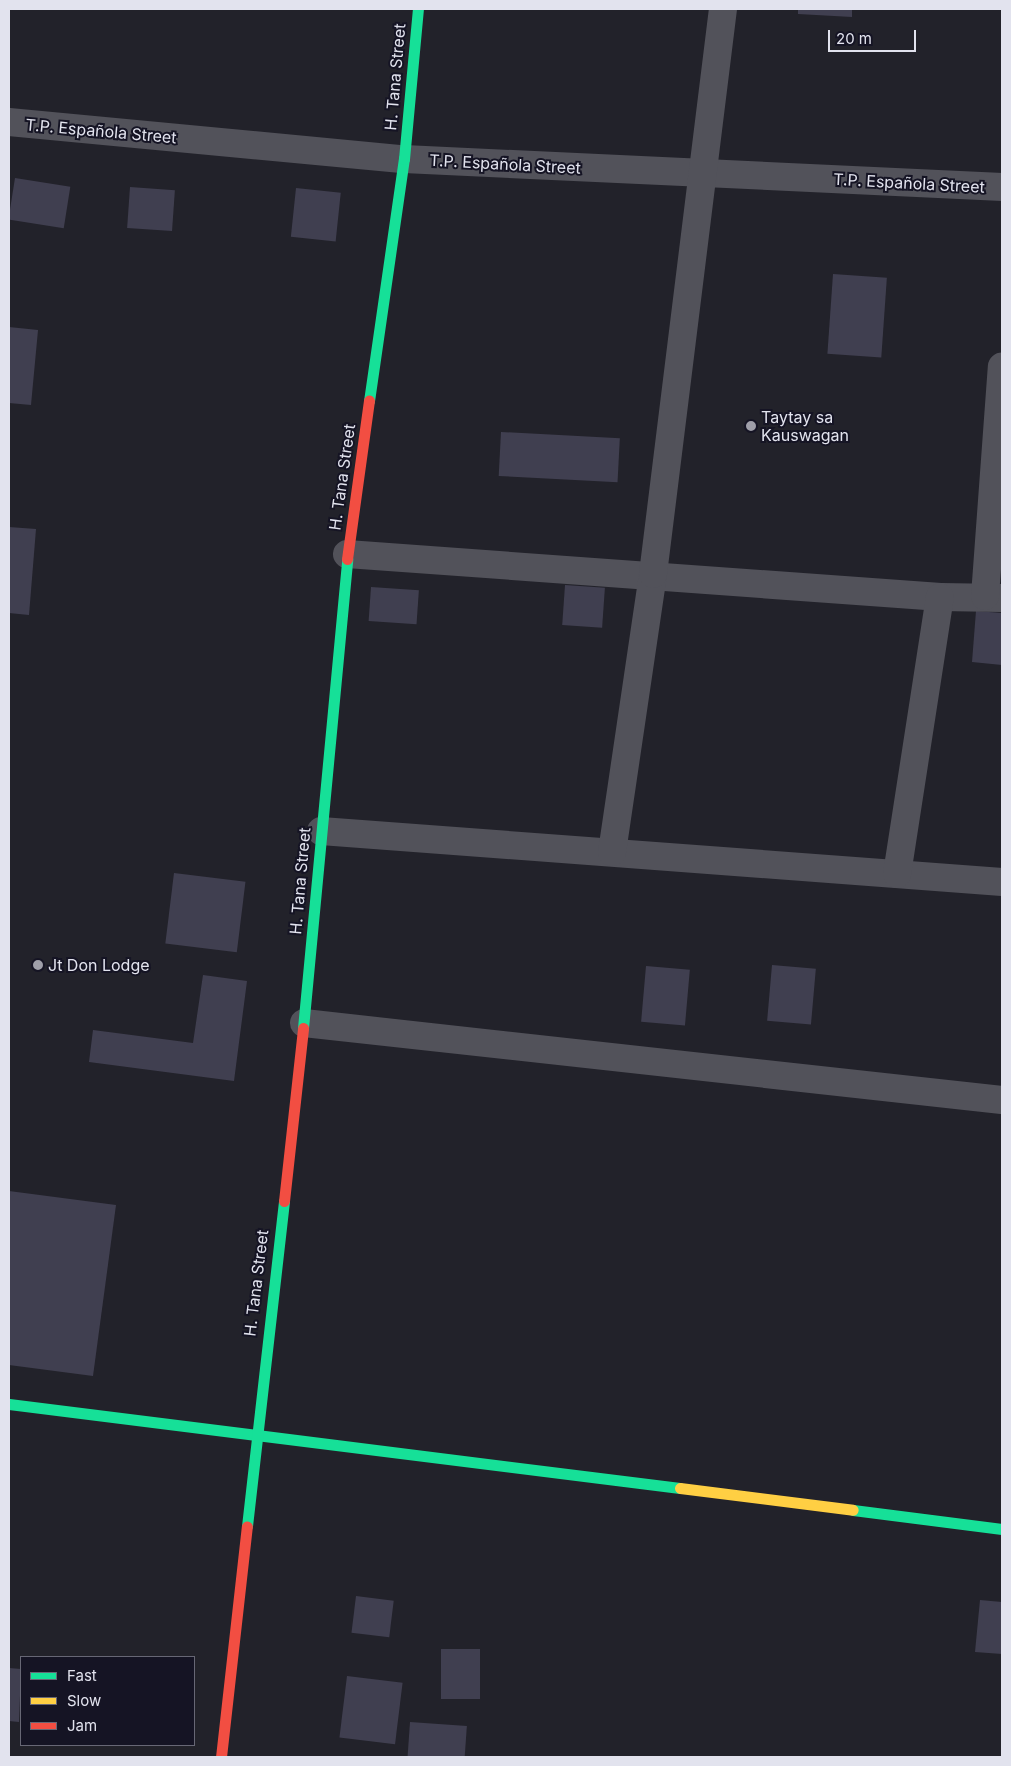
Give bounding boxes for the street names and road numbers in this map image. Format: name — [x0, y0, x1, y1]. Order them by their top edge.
street label: H. Tana Street — [381, 23, 409, 131]
street label: T.P. Española Street — [25, 115, 177, 147]
street label: T.P. Española Street — [429, 150, 581, 178]
street label: T.P. Española Street — [833, 169, 985, 197]
street label: H. Tana Street — [325, 423, 359, 531]
street label: H. Tana Street — [286, 827, 314, 935]
street label: H. Tana Street — [240, 1229, 272, 1337]

